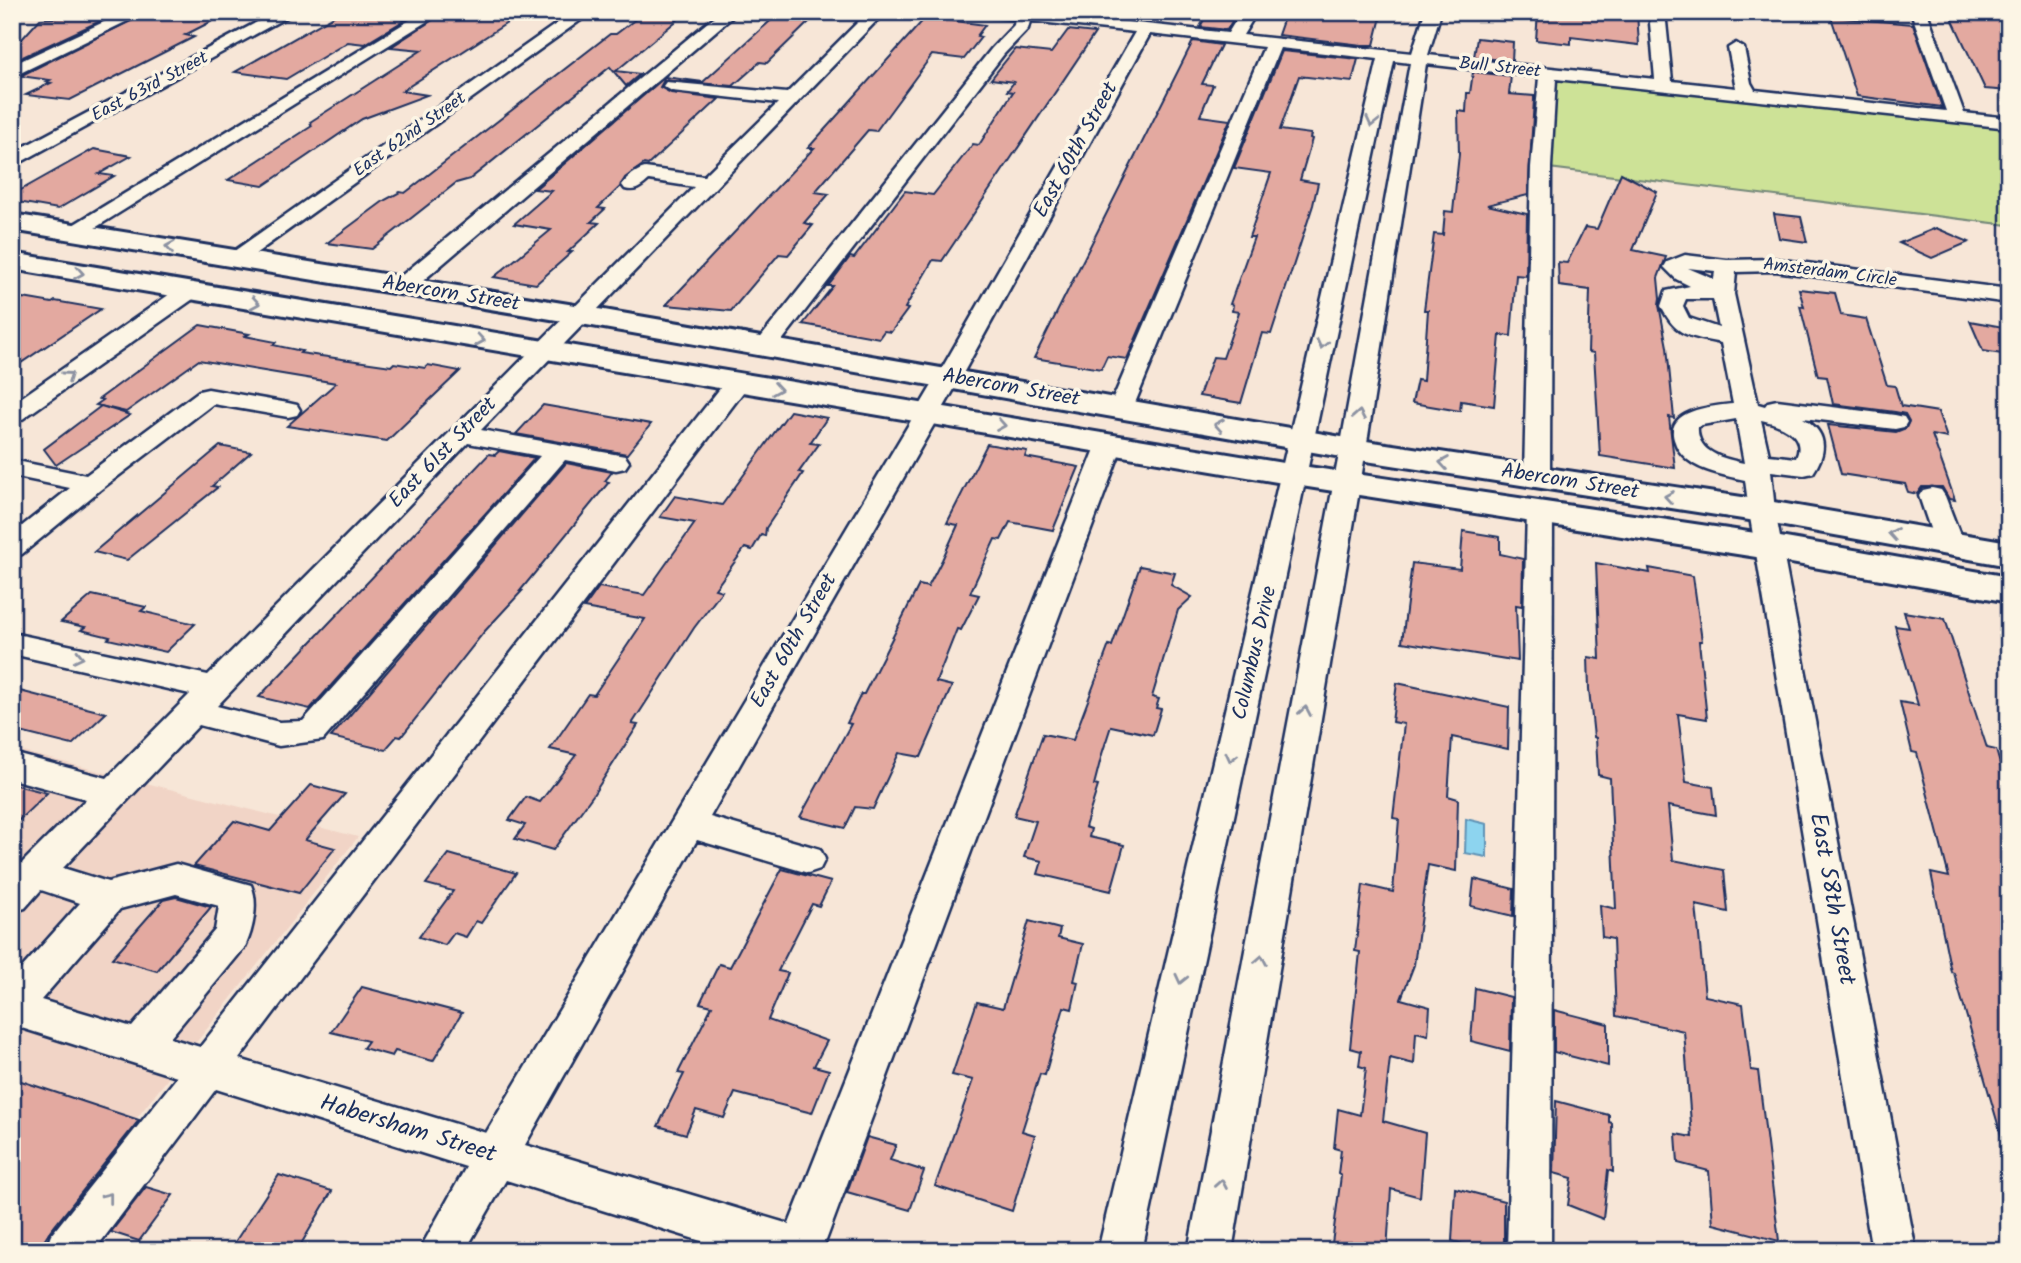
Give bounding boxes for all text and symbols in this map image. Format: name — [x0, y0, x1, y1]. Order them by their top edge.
street label: East 63rd Street — [86, 43, 215, 130]
street label: Bull Street — [1458, 49, 1543, 87]
street label: East 60th Street — [1025, 75, 1127, 224]
street label: East 62nd Street — [347, 84, 474, 185]
one-way arrow — [1366, 116, 1380, 128]
one-way arrow — [164, 240, 176, 255]
street label: Amsterdam Circle — [1761, 250, 1899, 296]
one-way arrow — [74, 265, 85, 280]
street label: Abercorn Street — [380, 267, 523, 321]
one-way arrow — [249, 295, 261, 310]
one-way arrow — [474, 332, 486, 347]
one-way arrow — [1316, 338, 1330, 350]
street label: Abercorn Street — [940, 360, 1083, 416]
one-way arrow — [60, 372, 73, 384]
one-way arrow — [771, 381, 783, 396]
street label: East 61st Street — [381, 389, 506, 516]
one-way arrow — [1351, 409, 1366, 421]
one-way arrow — [995, 417, 1007, 432]
one-way arrow — [1213, 419, 1225, 434]
street label: Abercorn Street — [1499, 455, 1642, 509]
one-way arrow — [1438, 456, 1450, 471]
one-way arrow — [1663, 490, 1675, 505]
one-way arrow — [1887, 527, 1899, 542]
street label: East 60th Street — [742, 567, 846, 715]
street label: Columbus Drive — [1224, 582, 1287, 723]
one-way arrow — [73, 649, 85, 663]
one-way arrow — [1297, 705, 1312, 717]
one-way arrow — [1225, 751, 1239, 763]
street label: East 58th Street — [1798, 810, 1866, 989]
one-way arrow — [1253, 954, 1268, 965]
one-way arrow — [1175, 973, 1190, 985]
street label: Habersham Street — [315, 1084, 502, 1175]
one-way arrow — [1213, 1178, 1228, 1190]
one-way arrow — [100, 1192, 113, 1204]

